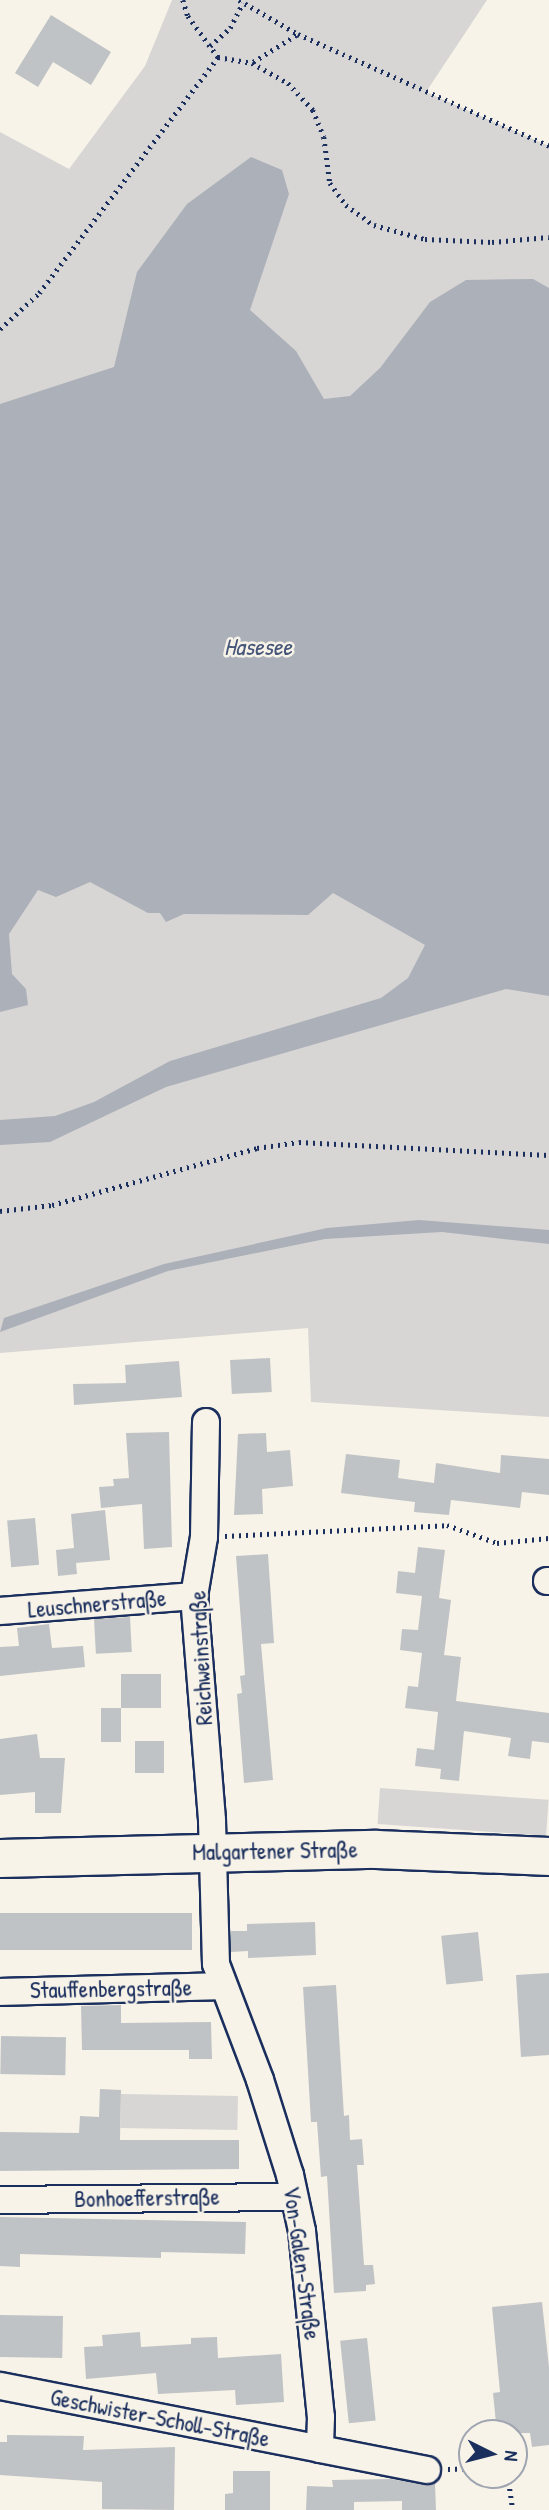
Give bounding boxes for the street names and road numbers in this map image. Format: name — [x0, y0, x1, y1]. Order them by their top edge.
street label: Leuschnerstraße — [27, 1584, 167, 1624]
street label: Reichweinstraße — [184, 1590, 218, 1726]
street label: Malgartener Straße — [192, 1836, 358, 1866]
street label: Stauffenbergstraße — [30, 1974, 192, 2004]
street label: Bonhoefferstraße — [74, 2183, 220, 2213]
street label: Von-Galen-Straße — [278, 2185, 326, 2341]
street label: Geschwister-Scholl-Straße — [48, 2383, 272, 2453]

